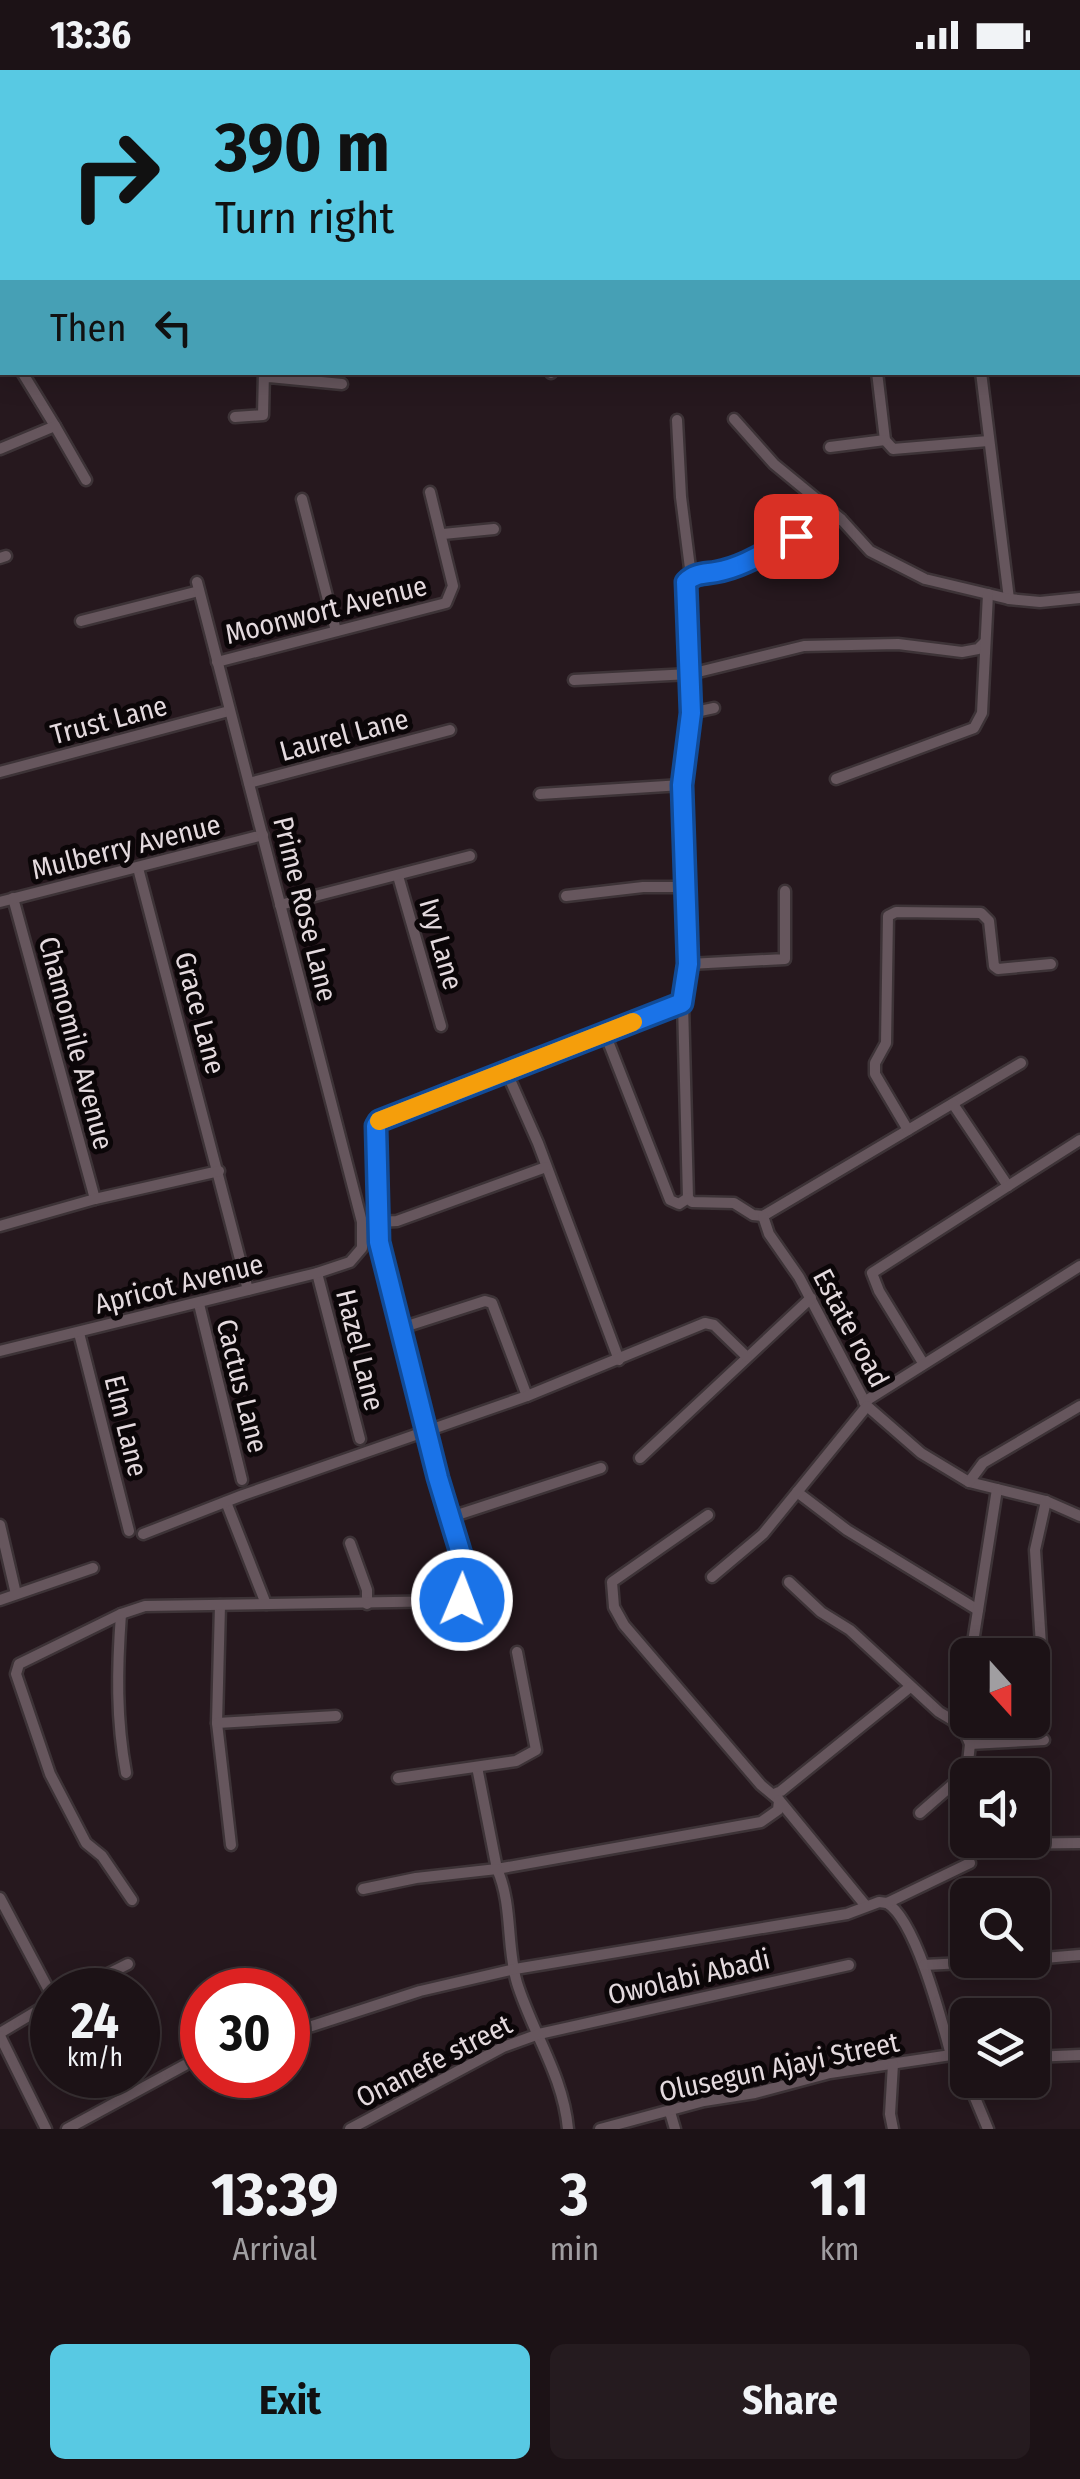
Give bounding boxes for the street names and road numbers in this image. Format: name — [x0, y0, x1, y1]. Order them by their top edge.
street label: Moonwort Avenue — [222, 569, 430, 651]
street label: Trust Lane — [47, 689, 171, 751]
street label: Laurel Lane — [276, 702, 412, 768]
street label: Mulberry Avenue — [28, 808, 224, 886]
street label: Prime Rose Lane — [266, 813, 344, 1005]
street label: Ivy Lane — [412, 895, 470, 993]
street label: Chamomile Avenue — [32, 933, 120, 1153]
street label: Grace Lane — [168, 948, 232, 1078]
street label: Apricot Avenue — [91, 1247, 267, 1321]
street label: Estate road — [806, 1263, 896, 1393]
street label: Hazel Lane — [329, 1286, 391, 1414]
street label: Cactus Lane — [209, 1316, 275, 1456]
street label: Elm Lane — [98, 1372, 154, 1480]
street label: Owolabi Abadi — [605, 1942, 773, 2012]
street label: Onanefe street — [351, 2007, 518, 2114]
street label: Olusegun Ajayi Street — [656, 2025, 903, 2109]

